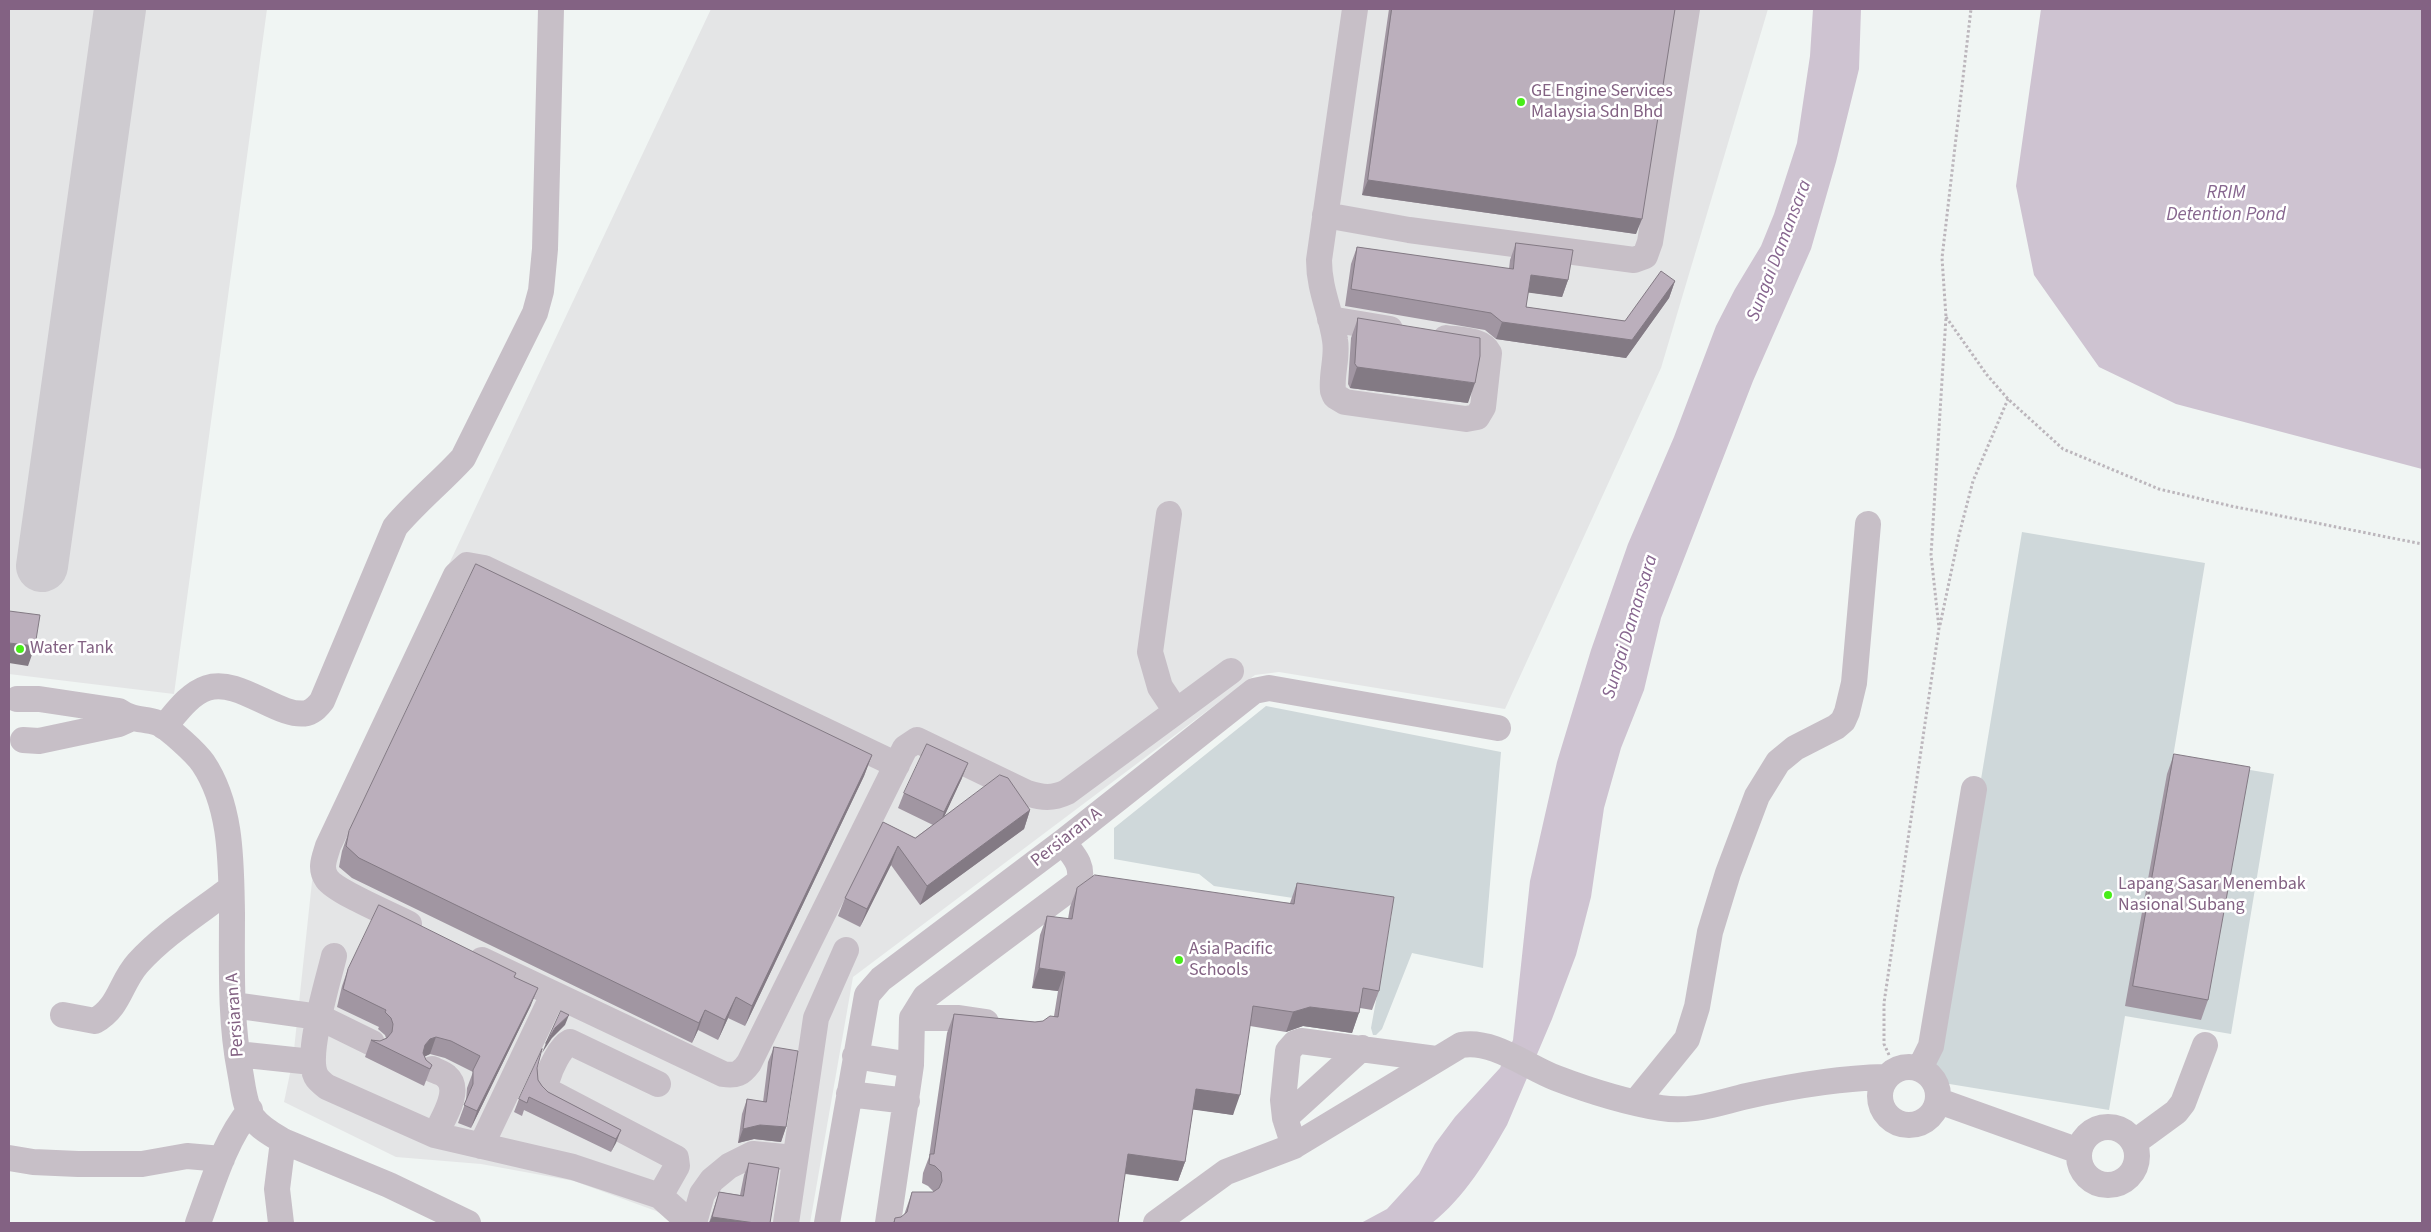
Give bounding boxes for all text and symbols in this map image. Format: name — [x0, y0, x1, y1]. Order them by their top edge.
place label: GE Engine Services Malaysia Sdn Bhd — [1531, 81, 1673, 124]
marker: GE Engine Services Malaysia Sdn Bhd — [1515, 96, 1527, 108]
water label: Sungai Damansara — [1743, 177, 1817, 325]
water label: RRIM Detention Pond — [2166, 183, 2286, 227]
water label: Sungai Damansara — [1598, 552, 1664, 702]
place label: Water Tank — [30, 638, 113, 660]
marker: Water Tank — [14, 643, 26, 655]
street label: Persiaran A — [1027, 804, 1107, 872]
place label: Lapang Sasar Menembak Nasional Subang — [2118, 874, 2306, 916]
marker: Lapang Sasar Menembak Nasional Subang — [2102, 889, 2114, 901]
place label: Asia Pacific Schools — [1189, 939, 1273, 982]
marker: Asia Pacific Schools — [1173, 954, 1185, 966]
street label: Persiaran A — [222, 972, 250, 1058]

